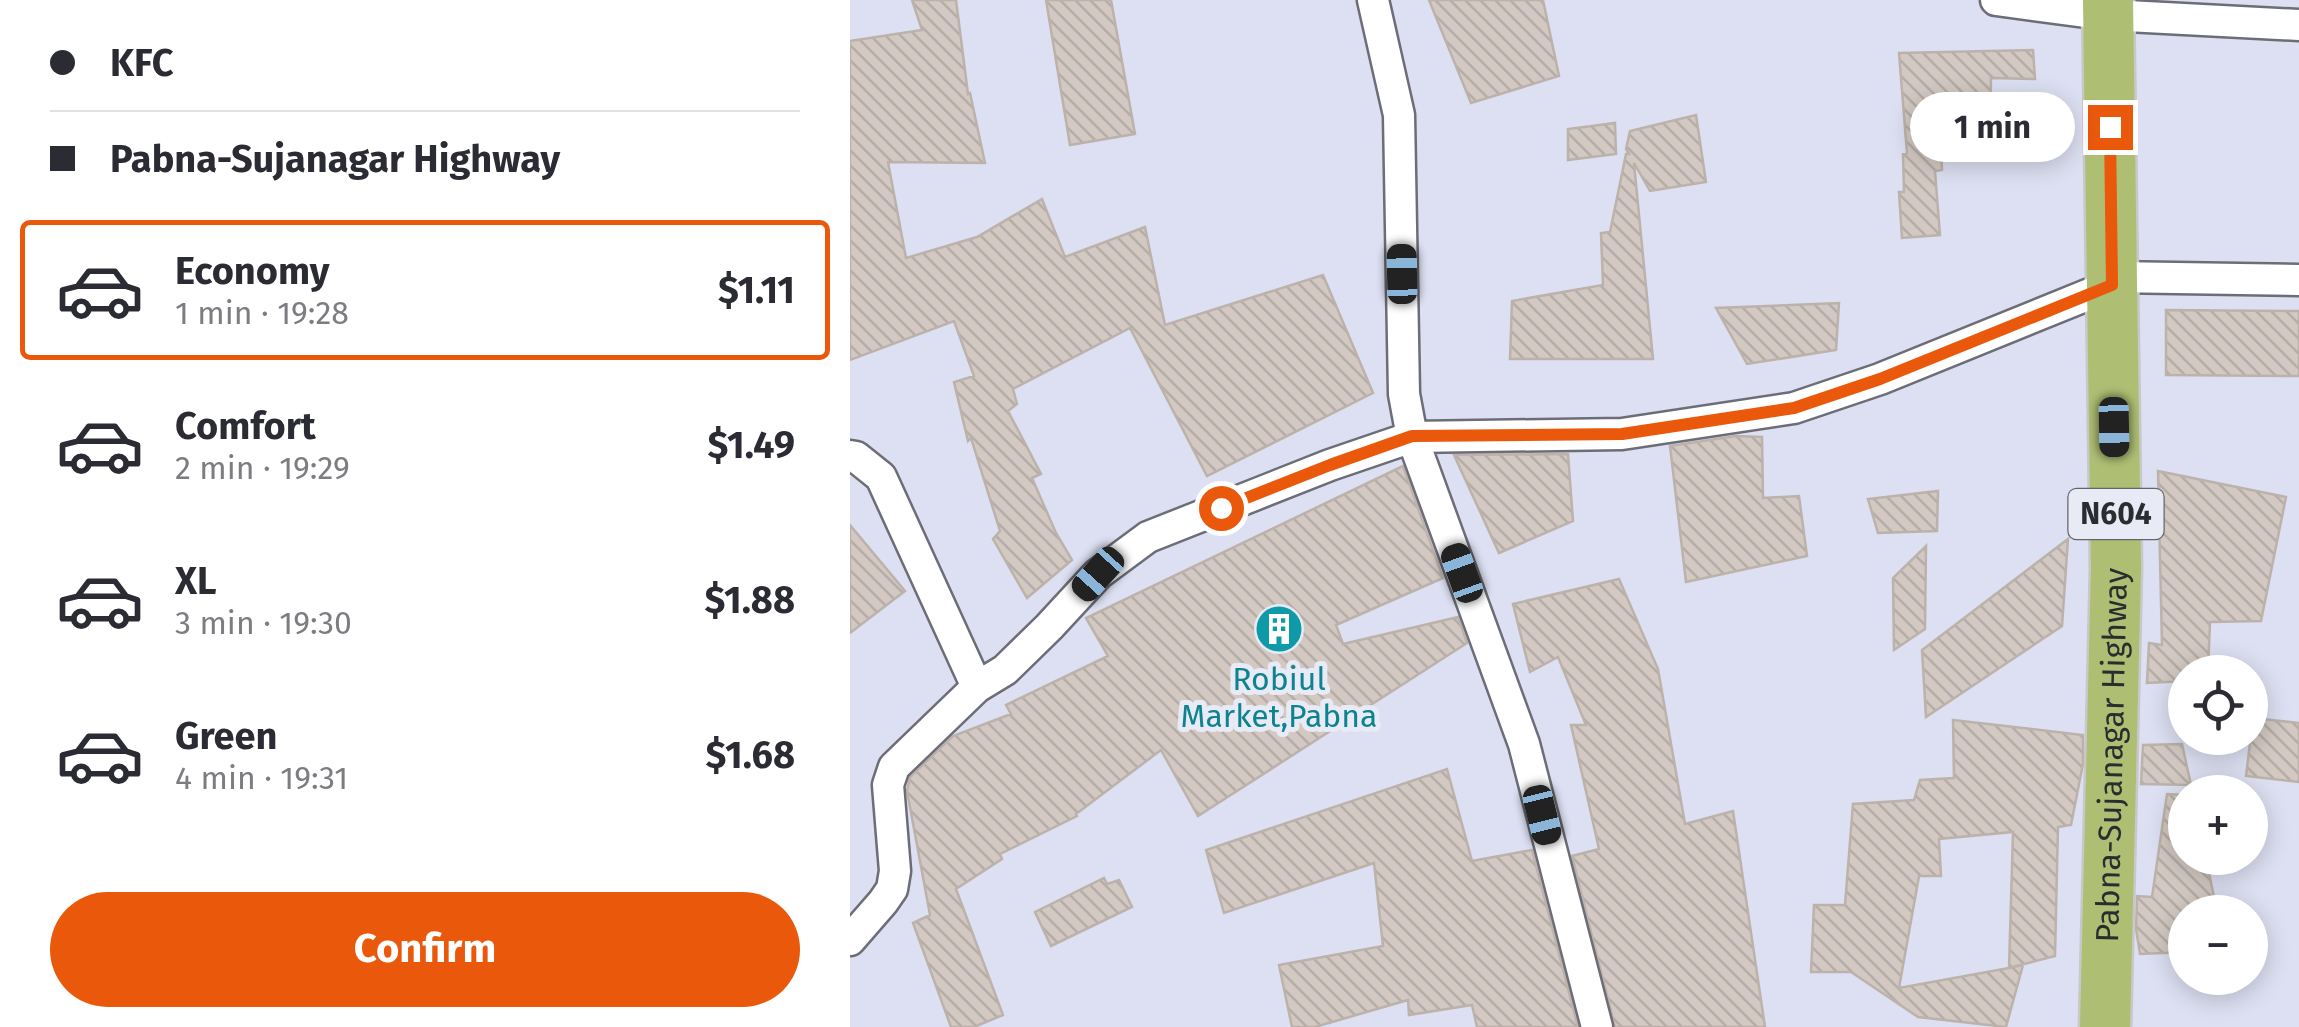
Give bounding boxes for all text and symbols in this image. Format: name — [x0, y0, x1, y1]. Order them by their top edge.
text: KFC — [110, 40, 174, 86]
callout: 1 min — [1910, 92, 2075, 162]
route end — [2088, 105, 2133, 150]
text: 1 min — [1954, 108, 2031, 146]
text: Pabna-Sujanagar Highway — [110, 136, 560, 182]
car — [1386, 244, 1418, 304]
icon: car — [55, 245, 145, 335]
text: Economy — [175, 248, 330, 294]
text: $1.11 — [718, 267, 795, 313]
text: 1 min · 19:28 — [175, 294, 349, 332]
car — [2098, 397, 2130, 457]
icon: car — [55, 400, 145, 490]
text: Comfort — [175, 403, 316, 449]
text: $1.49 — [708, 422, 795, 468]
text: 2 min · 19:29 — [175, 449, 350, 487]
route start — [1199, 486, 1244, 531]
road number: N604 — [2068, 489, 2164, 539]
car — [1438, 540, 1486, 606]
car — [1067, 542, 1129, 606]
icon: car — [55, 555, 145, 645]
text: XL — [175, 558, 217, 604]
street label: Pabna-Sujanagar Highway — [2088, 567, 2135, 943]
text: $1.88 — [705, 577, 795, 623]
building icon: Robiul Market,Pabna — [1253, 603, 1305, 655]
text: 3 min · 19:30 — [175, 604, 352, 642]
map controls — [2168, 655, 2268, 995]
button: locate — [2168, 655, 2268, 755]
place label: Robiul Market,Pabna — [1181, 660, 1377, 735]
icon: car — [55, 710, 145, 800]
text: Green — [175, 713, 278, 759]
text: $1.68 — [706, 732, 795, 778]
text: 4 min · 19:31 — [175, 759, 348, 797]
button: + — [2168, 775, 2268, 875]
car — [1520, 782, 1564, 848]
button: Confirm — [50, 892, 800, 1007]
button: − — [2168, 895, 2268, 995]

